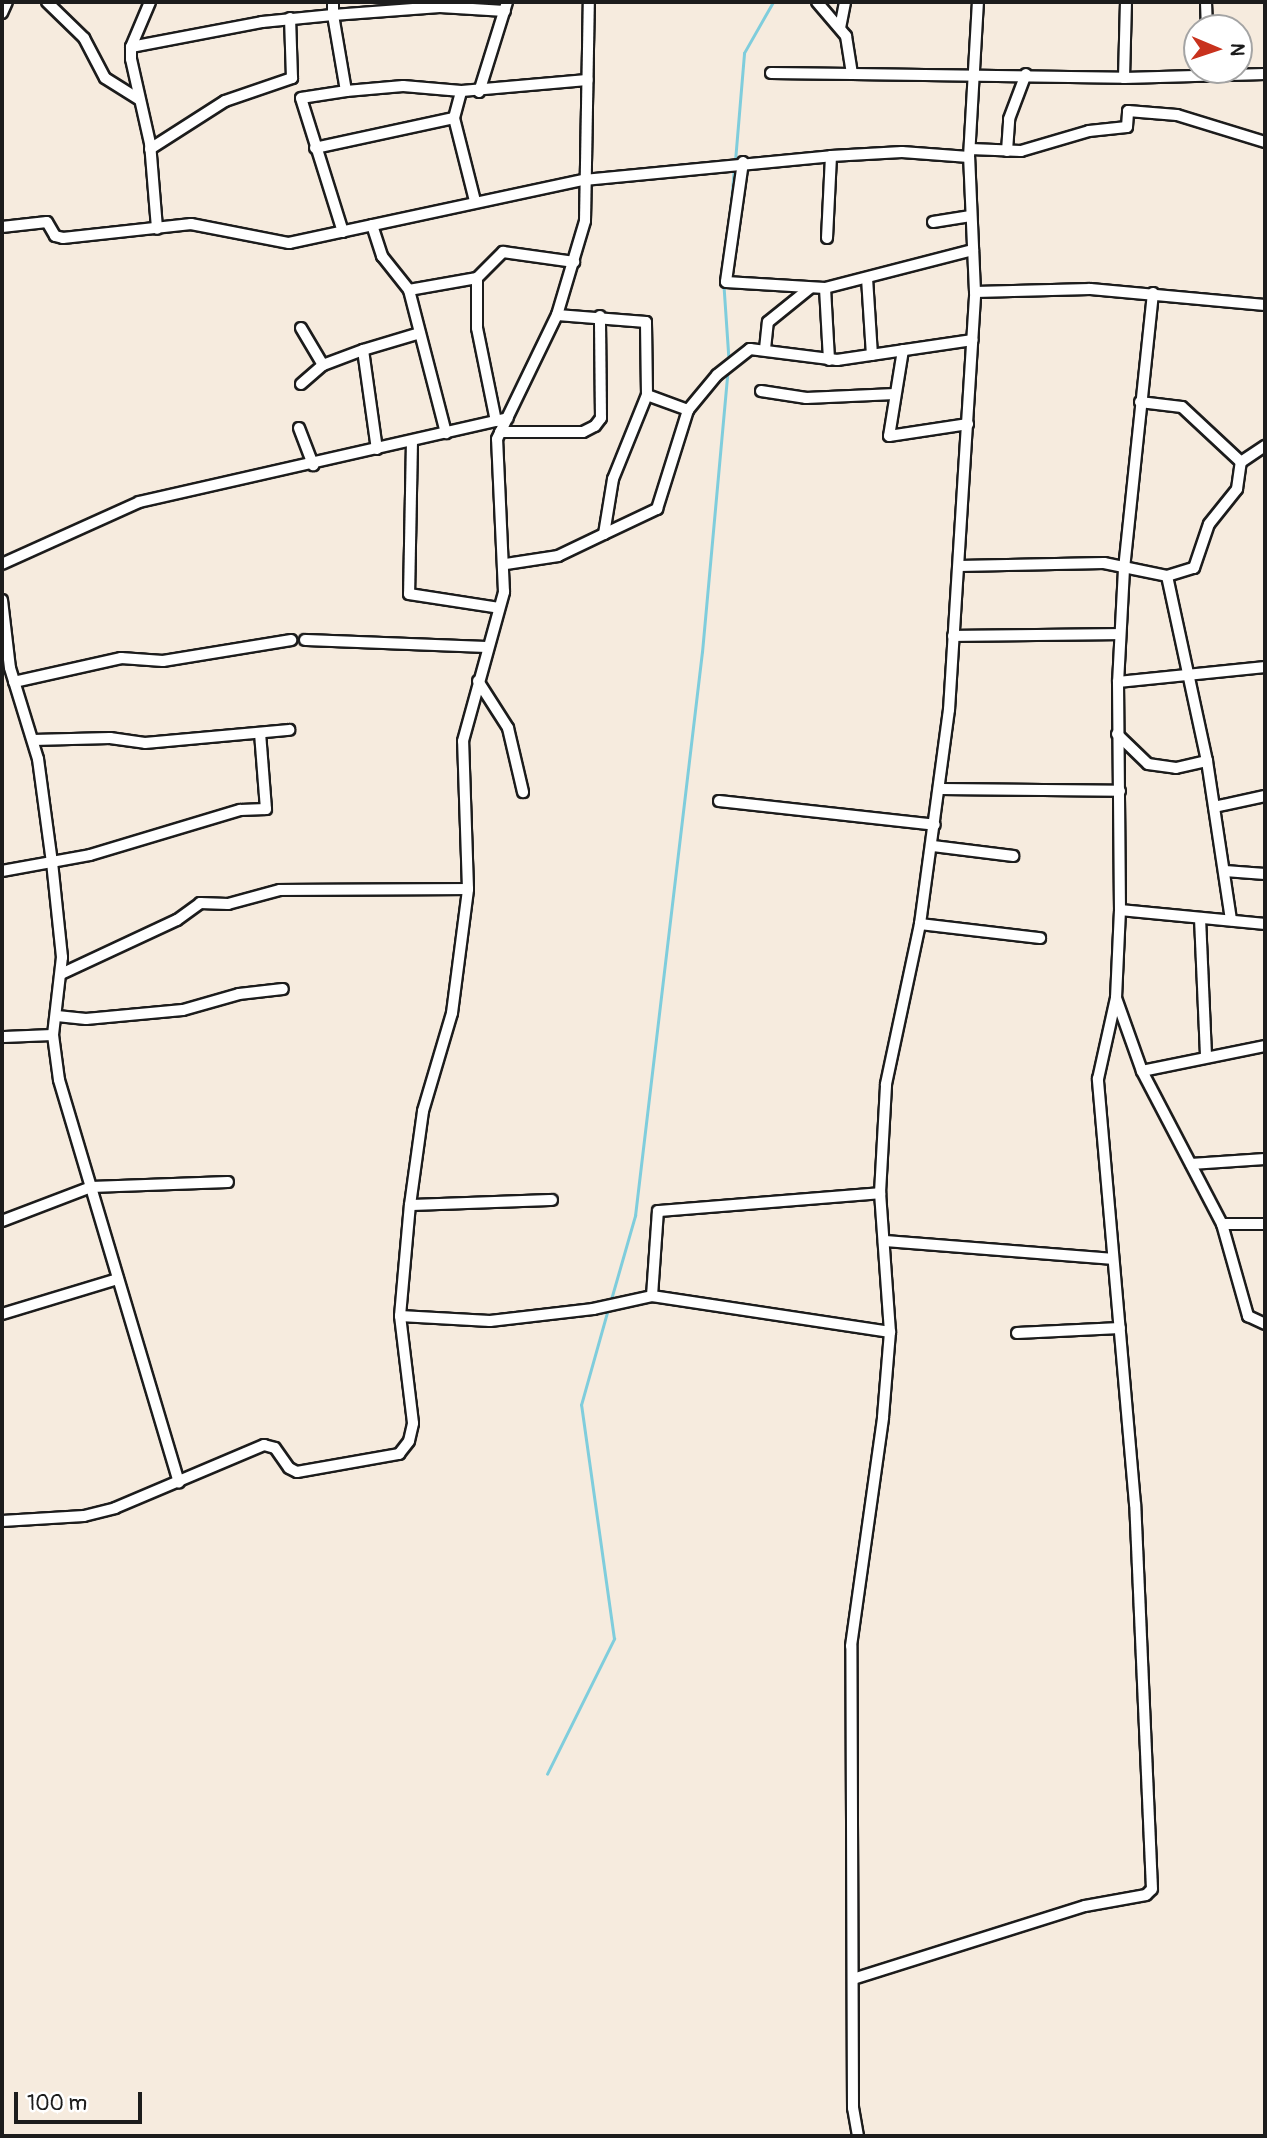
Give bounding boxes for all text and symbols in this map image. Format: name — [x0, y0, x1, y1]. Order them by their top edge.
north arrow — [1183, 14, 1253, 84]
text: N — [1225, 43, 1249, 56]
scale bar — [18, 2078, 145, 2122]
text: 100 m — [27, 2090, 87, 2117]

